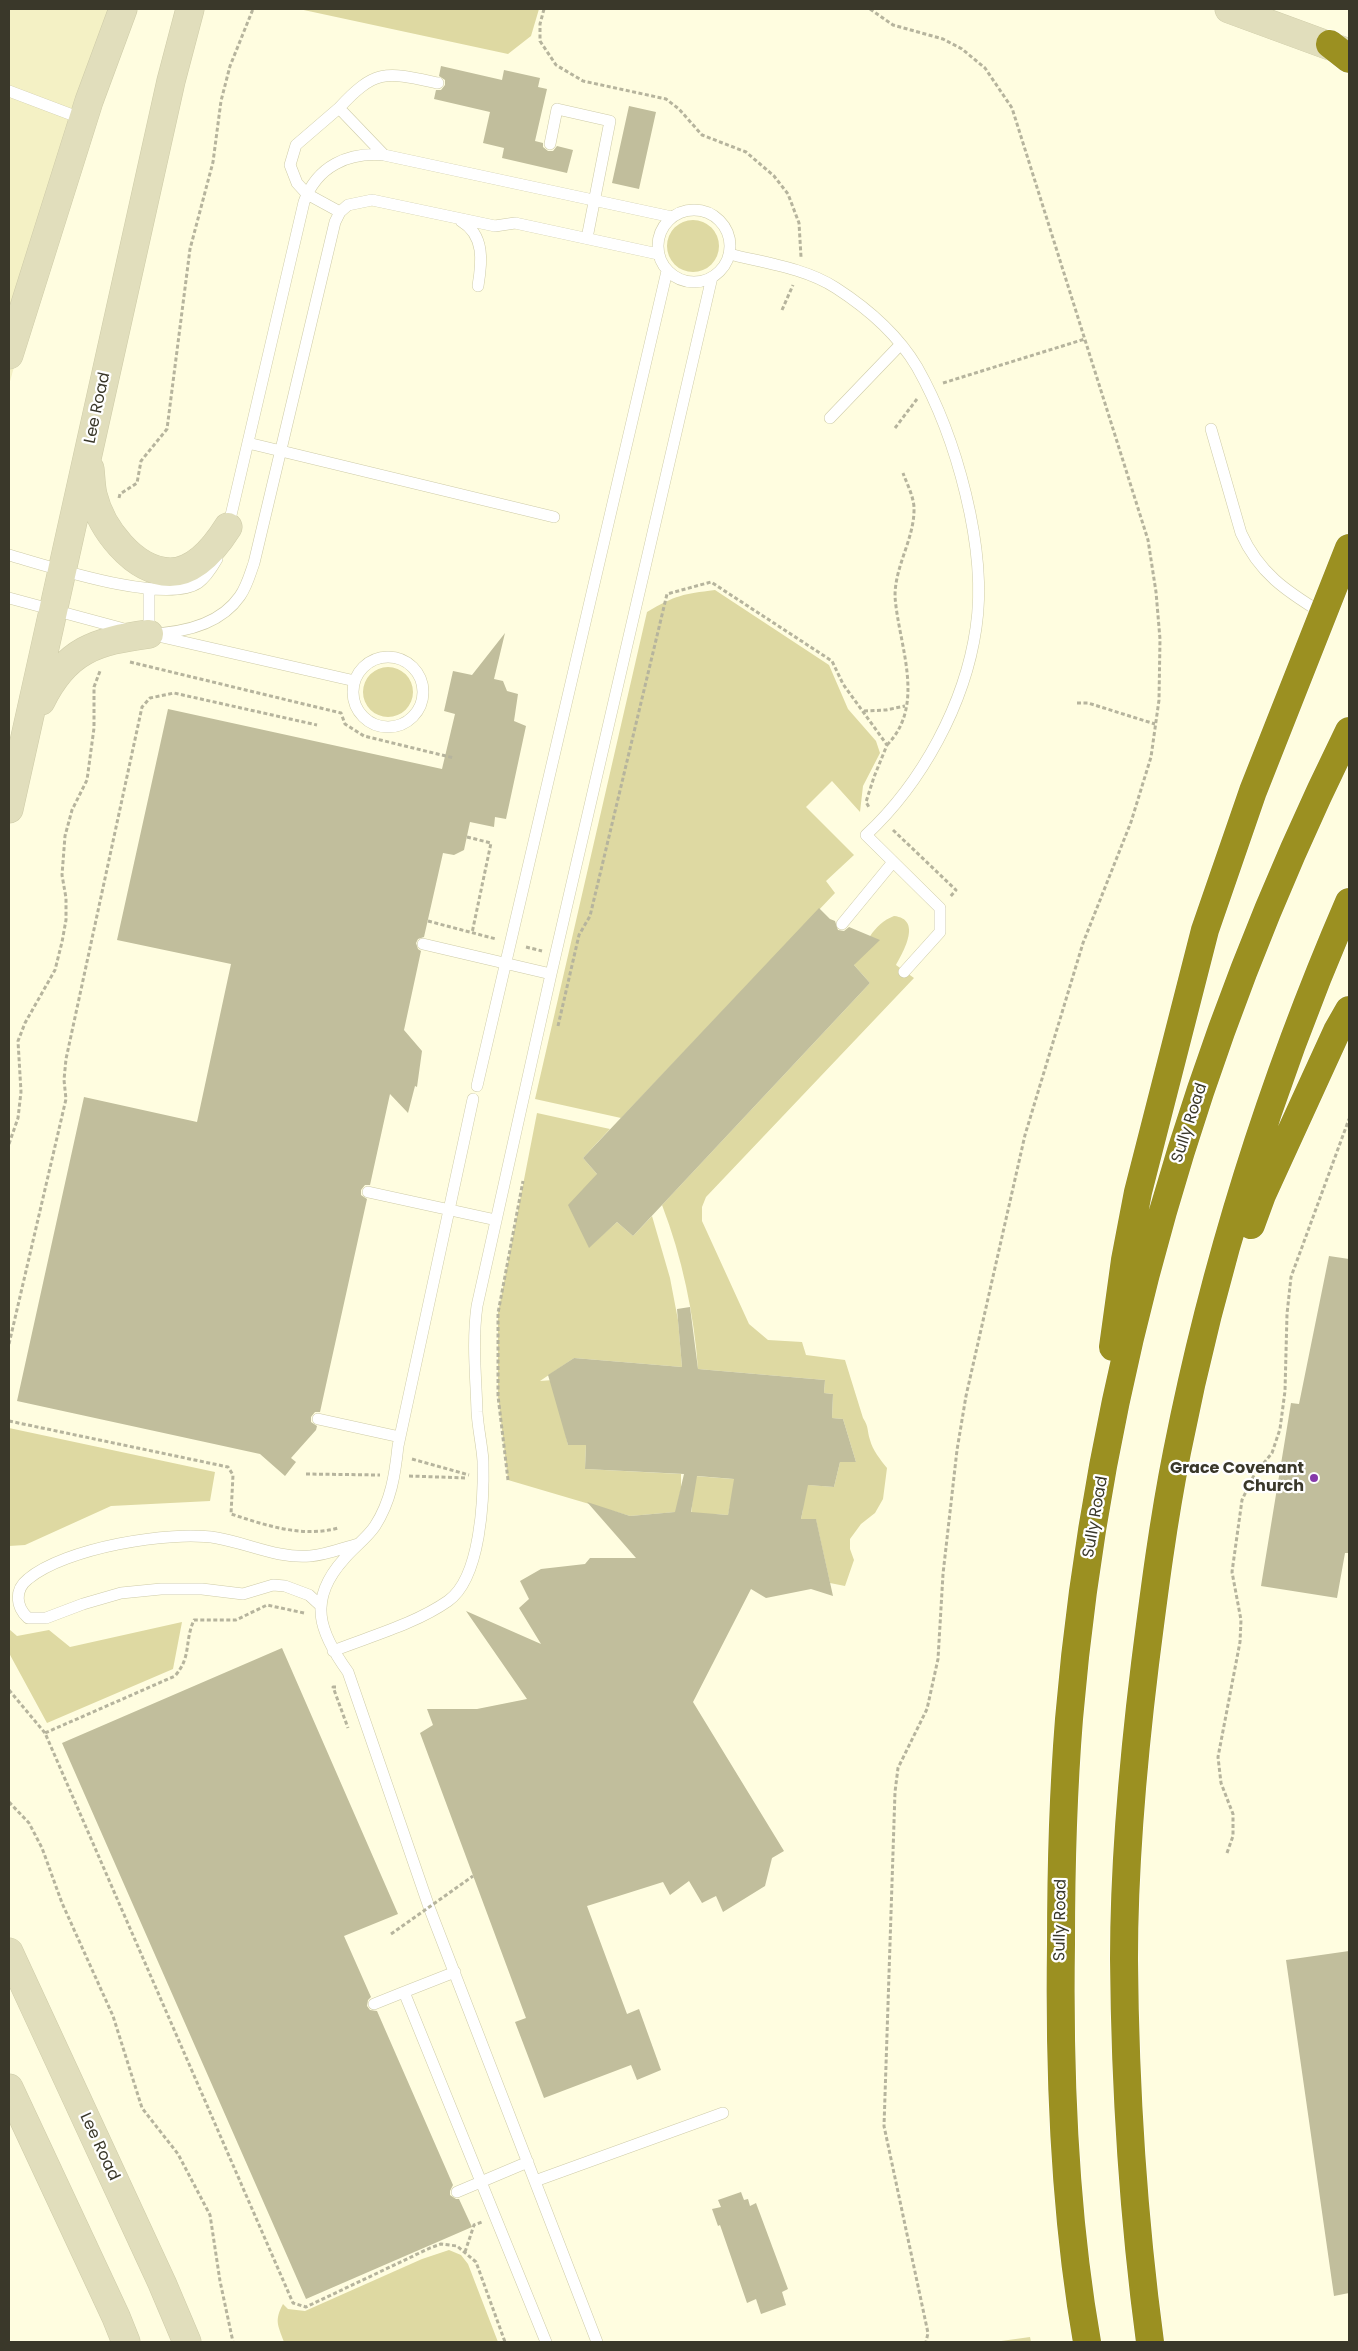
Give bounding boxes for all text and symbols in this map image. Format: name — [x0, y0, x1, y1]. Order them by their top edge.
street label: Lee Road — [81, 370, 115, 446]
street label: Sully Road — [1168, 1081, 1212, 1165]
place label: Grace Covenant Church — [1170, 1459, 1304, 1497]
marker: Grace Covenant Church — [1308, 1472, 1320, 1484]
street label: Sully Road — [1079, 1475, 1113, 1559]
street label: Sully Road — [1051, 1879, 1071, 1961]
street label: Lee Road — [75, 2110, 123, 2184]

